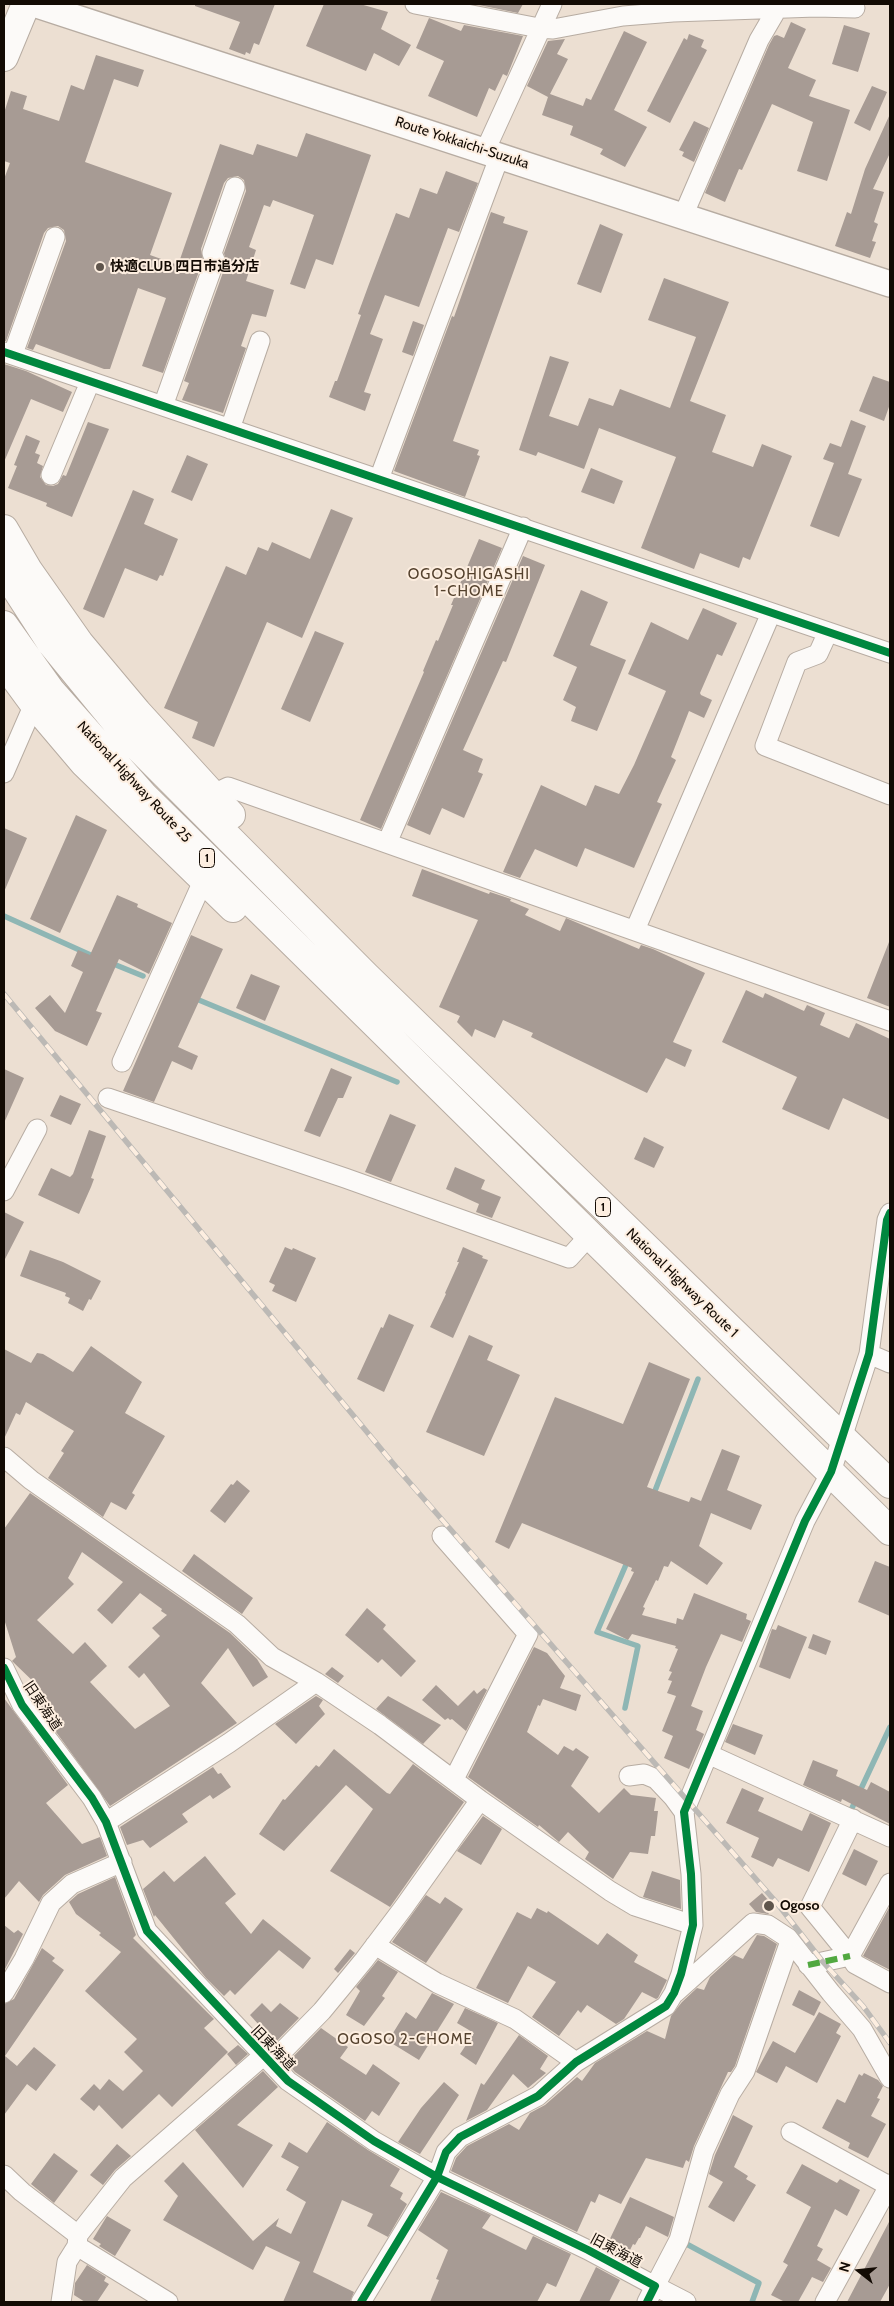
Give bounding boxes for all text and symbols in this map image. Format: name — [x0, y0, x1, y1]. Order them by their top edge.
street label: Route Yokkaichi-Suzuka — [393, 113, 531, 173]
place label: 快適CLUB 四日市追分店 — [110, 259, 259, 275]
marker: 快適CLUB 四日市追分店 — [94, 261, 106, 273]
district label: OGOSOHIGASHI 1-CHOME — [406, 566, 532, 601]
street label: National Highway Route 25 — [73, 718, 195, 846]
road number: 1 — [200, 848, 214, 868]
road number: 1 — [596, 1198, 610, 1216]
street label: National Highway Route 1 — [622, 1225, 742, 1341]
street label: 旧東海道 — [19, 1678, 65, 1734]
place label: Ogoso — [780, 1898, 819, 1914]
marker: Ogoso — [762, 1899, 776, 1913]
street label: 旧東海道 — [248, 2022, 298, 2074]
district label: OGOSO 2-CHOME — [336, 2031, 474, 2049]
street label: 旧東海道 — [587, 2230, 645, 2272]
north arrow — [834, 2246, 884, 2296]
text: N — [835, 2260, 855, 2274]

